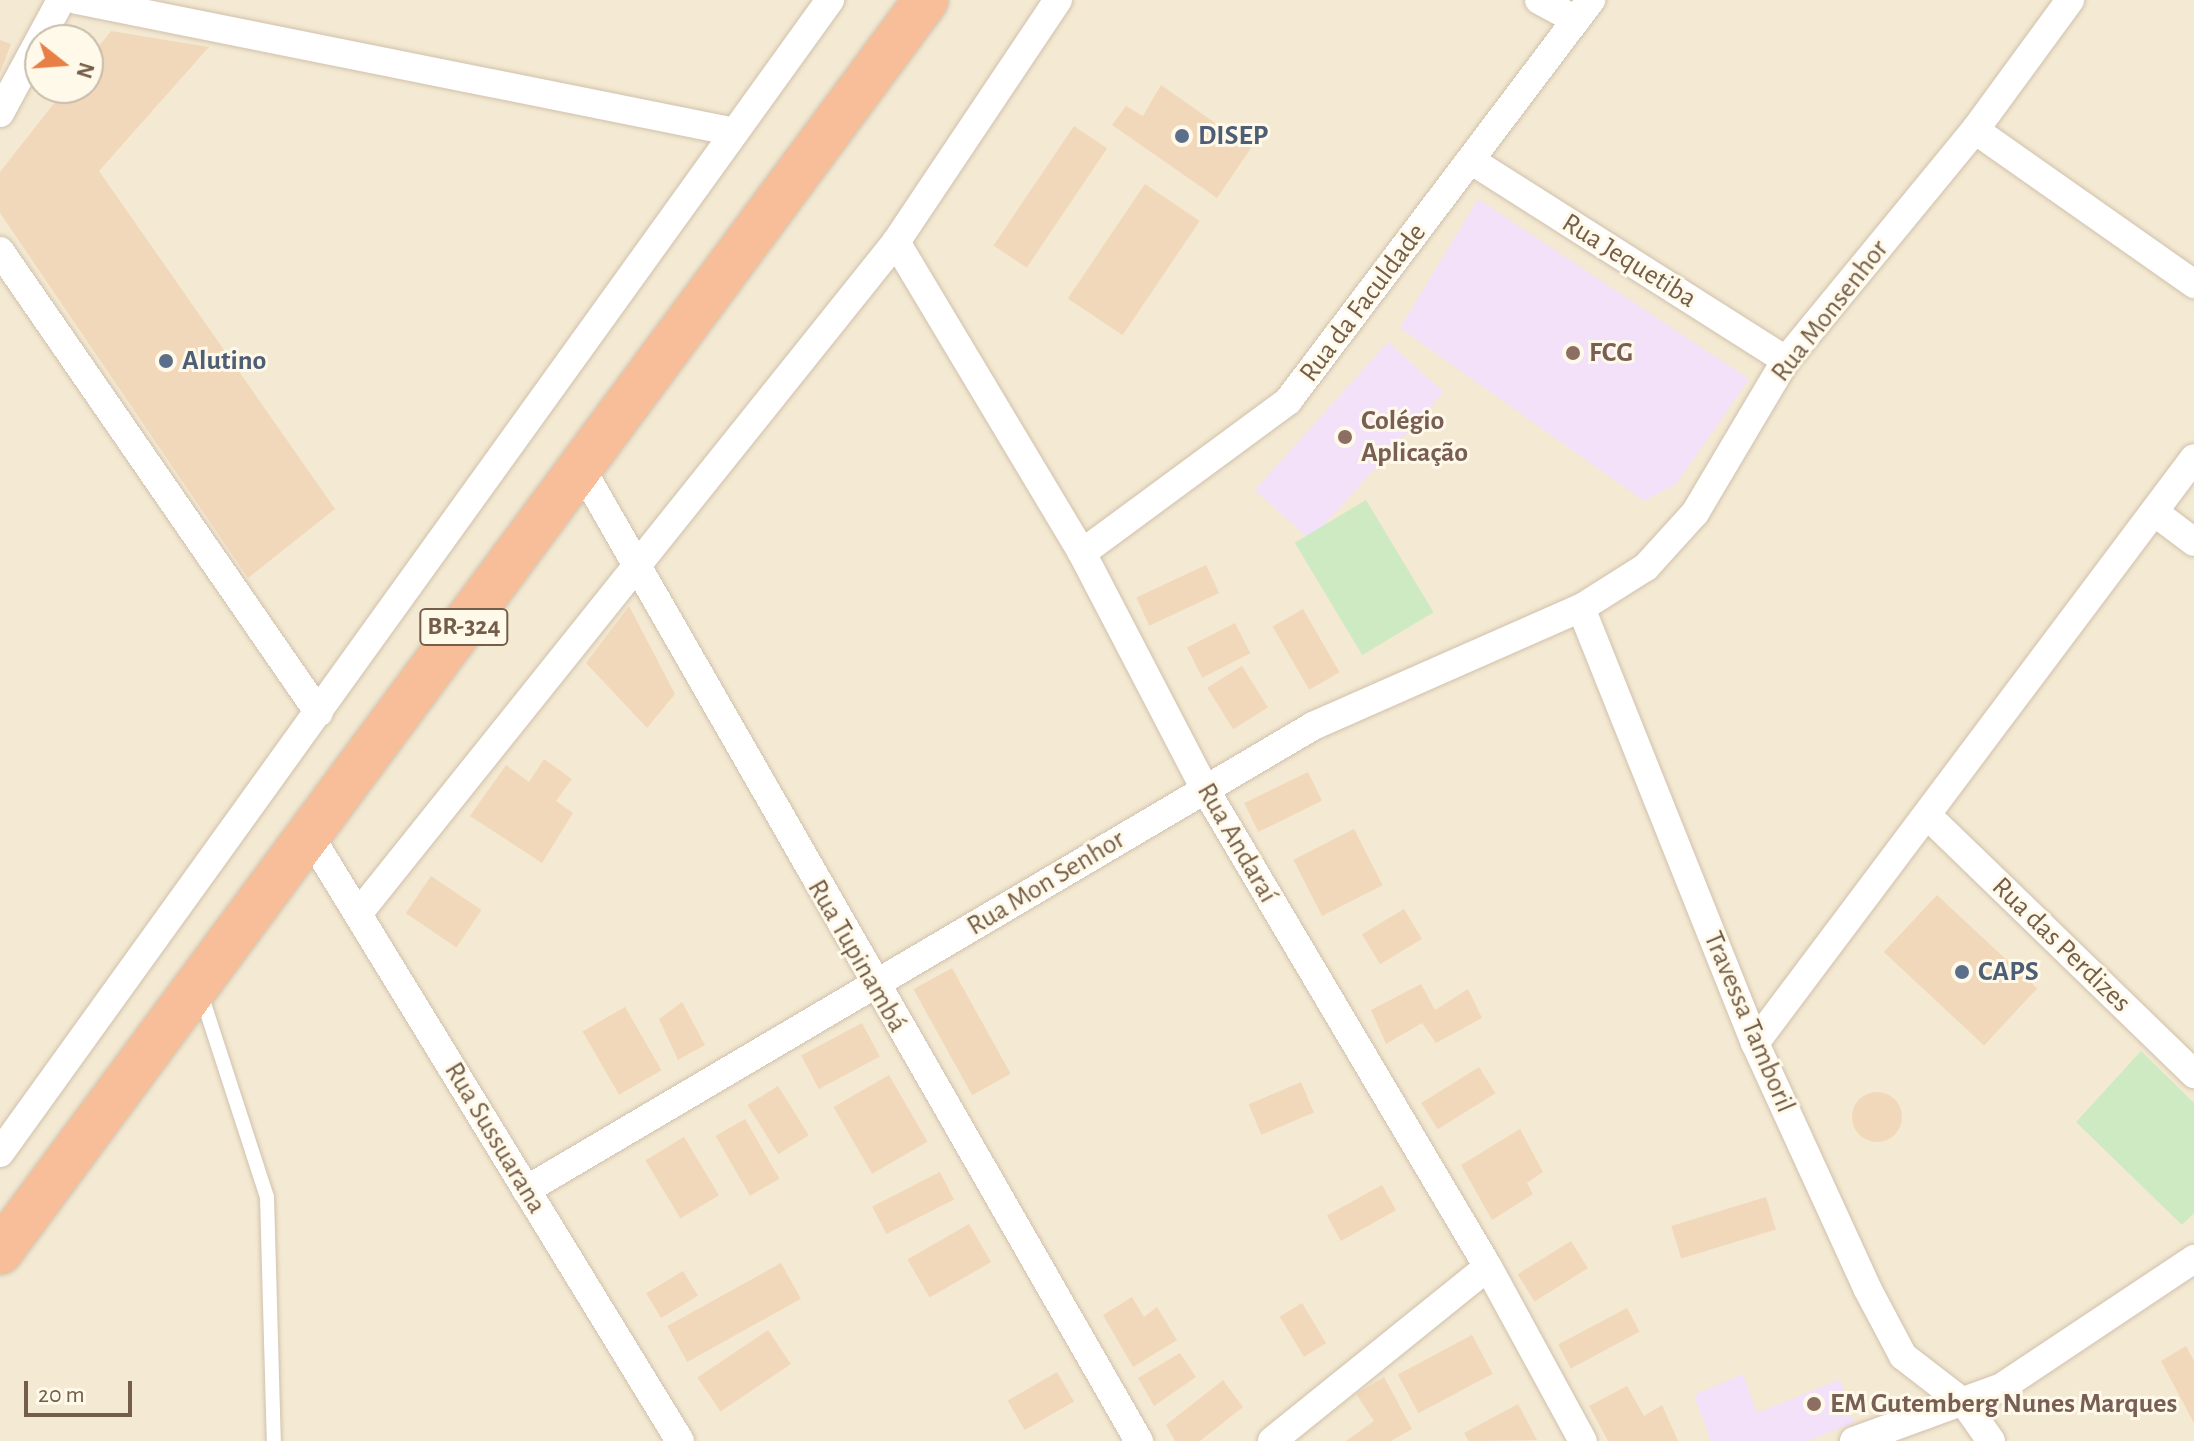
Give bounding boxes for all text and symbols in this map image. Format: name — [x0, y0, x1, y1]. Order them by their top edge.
north arrow — [24, 24, 104, 104]
text: N — [72, 60, 98, 81]
place label: DISEP — [1198, 119, 1268, 153]
marker: DISEP — [1173, 127, 1191, 145]
street label: Rua Jequetiba — [1556, 206, 1702, 316]
street label: Rua da Faculdade — [1292, 217, 1434, 389]
street label: Rua Monsenhor — [1764, 233, 1896, 389]
place label: FCG — [1589, 336, 1633, 370]
place label: Alutino — [182, 344, 266, 378]
marker: FCG — [1564, 344, 1582, 362]
marker: Alutino — [157, 352, 175, 370]
place label: Colégio Aplicação — [1361, 404, 1468, 470]
marker: Colégio Aplicação — [1336, 428, 1354, 446]
road number: BR-324 — [418, 605, 510, 649]
street label: Rua Andaraí — [1189, 777, 1285, 909]
street label: Rua Mon Senhor — [961, 823, 1131, 943]
street label: Rua das Perdizes — [1985, 870, 2137, 1020]
street label: Rua Tupinambá — [800, 874, 914, 1038]
street label: Travessa Tamboril — [1696, 926, 1802, 1118]
place label: CAPS — [1978, 955, 2039, 989]
marker: CAPS — [1953, 963, 1971, 981]
street label: Rua Sussuarana — [437, 1056, 553, 1220]
scale bar — [28, 1365, 136, 1415]
text: 20 m — [38, 1383, 85, 1407]
place label: EM Gutemberg Nunes Marques — [1830, 1387, 2177, 1421]
marker: EM Gutemberg Nunes Marques — [1805, 1395, 1823, 1413]

